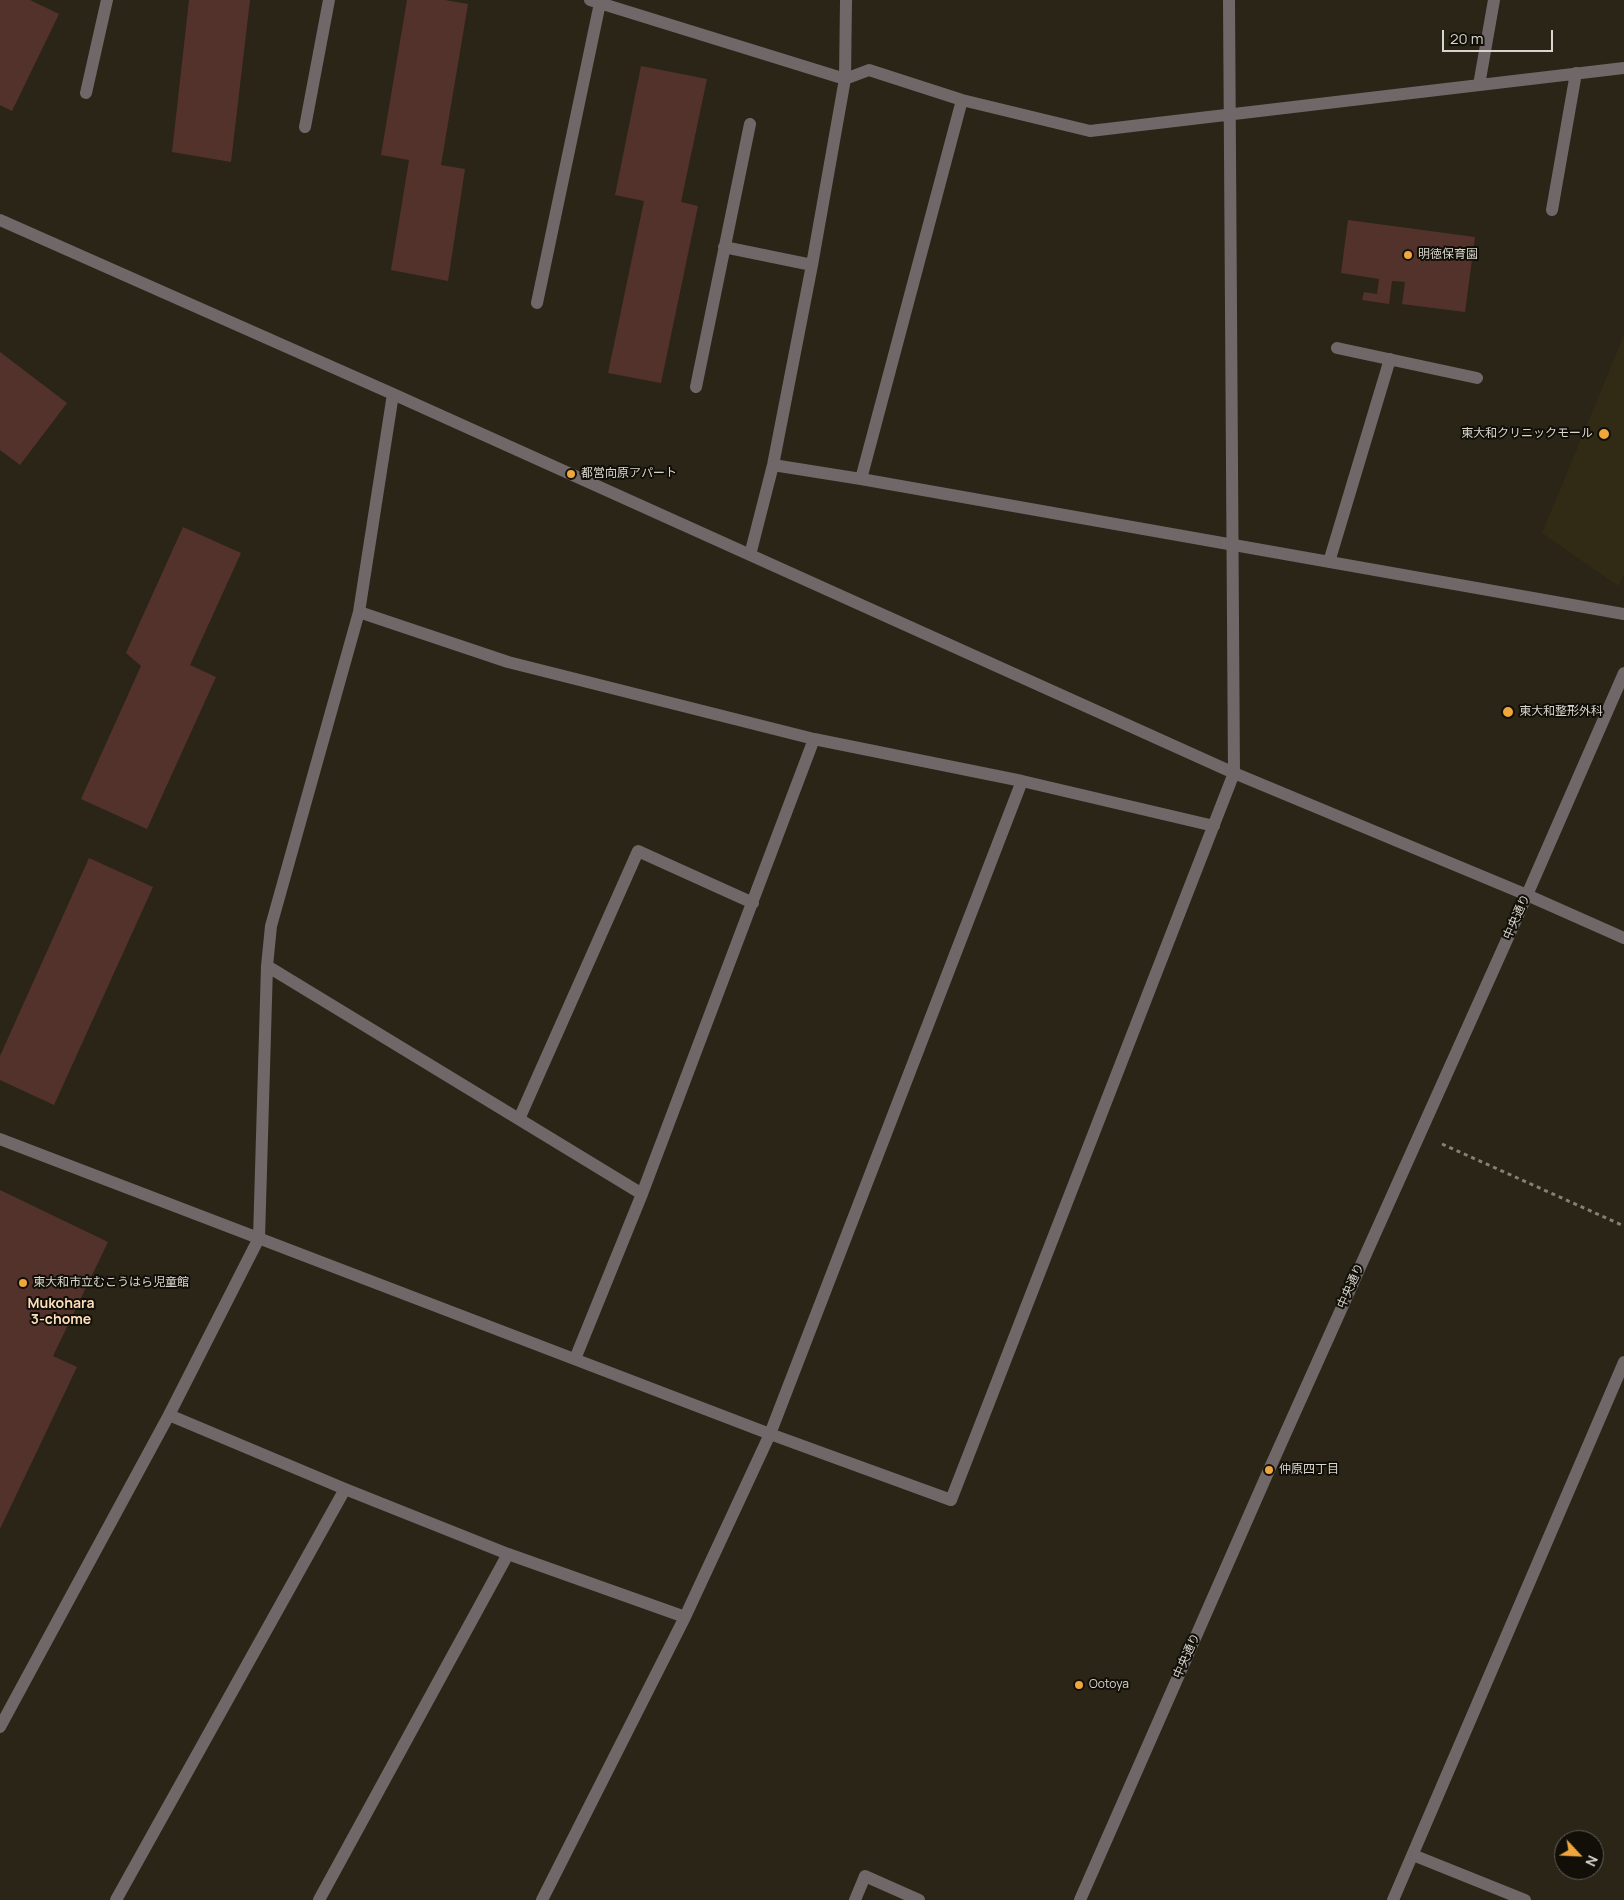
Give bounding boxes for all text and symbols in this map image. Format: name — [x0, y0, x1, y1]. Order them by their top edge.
scale bar — [1444, 20, 1555, 52]
text: 20 m — [1450, 28, 1483, 49]
place label: 明徳保育園 — [1418, 248, 1478, 262]
marker: 明徳保育園 — [1402, 249, 1414, 261]
place label: 東大和クリニックモール — [1461, 427, 1593, 441]
marker: 東大和クリニックモール — [1597, 427, 1611, 441]
place label: 都営向原アパート — [581, 467, 677, 481]
marker: 都営向原アパート — [565, 468, 577, 480]
marker: 東大和整形外科 — [1501, 705, 1515, 719]
place label: 東大和整形外科 — [1519, 705, 1603, 719]
street label: 中央通り — [1501, 892, 1533, 942]
street label: 中央通り — [1335, 1261, 1367, 1311]
place label: 東大和市立むこうはら児童館 — [33, 1276, 189, 1290]
marker: 東大和市立むこうはら児童館 — [17, 1277, 29, 1289]
district label: Mukohara 3-chome — [27, 1296, 95, 1328]
place label: 仲原四丁目 — [1279, 1463, 1339, 1477]
marker: 仲原四丁目 — [1263, 1464, 1275, 1476]
street label: 中央通り — [1171, 1631, 1203, 1681]
place label: Ootoya — [1089, 1678, 1129, 1692]
marker: Ootoya — [1073, 1679, 1085, 1691]
north arrow — [1554, 1830, 1604, 1880]
text: N — [1581, 1853, 1603, 1870]

